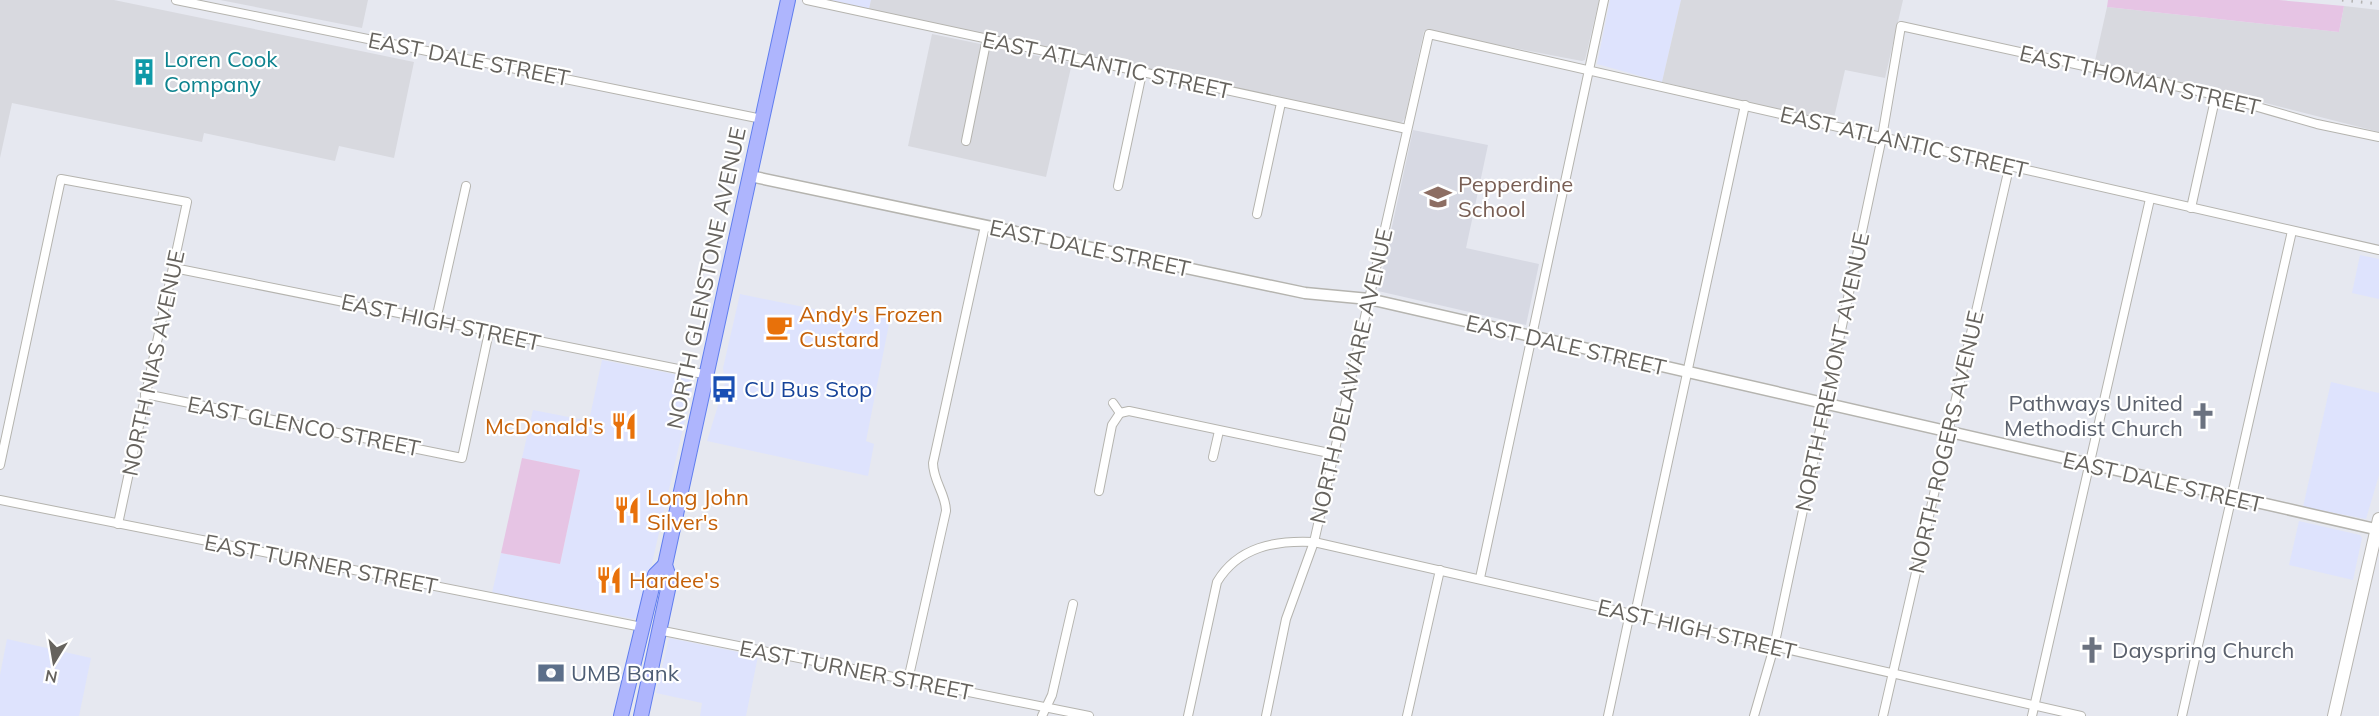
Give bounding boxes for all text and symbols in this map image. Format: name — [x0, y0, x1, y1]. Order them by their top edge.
street label: EAST ATLANTIC STREET — [980, 25, 1234, 105]
street label: EAST DALE STREET — [366, 26, 572, 92]
street label: EAST THOMAN STREET — [2017, 39, 2263, 121]
place label: Loren Cook Company — [164, 45, 278, 98]
building icon: Loren Cook Company — [129, 57, 159, 87]
street label: EAST ATLANTIC STREET — [1777, 100, 2031, 184]
street label: NORTH GLENSTONE AVENUE — [660, 124, 752, 432]
place label: Pepperdine School — [1458, 170, 1573, 223]
school or university icon: Pepperdine School — [1423, 182, 1453, 212]
street label: EAST DALE STREET — [987, 213, 1193, 283]
street label: NORTH DELAWARE AVENUE — [1303, 226, 1399, 526]
street label: NORTH FREMONT AVENUE — [1789, 230, 1875, 514]
street label: NORTH NIAS AVENUE — [115, 247, 191, 479]
street label: EAST HIGH STREET — [339, 287, 543, 357]
place label: Andy's Frozen Custard — [799, 300, 943, 353]
street label: EAST DALE STREET — [1463, 308, 1669, 382]
street label: NORTH ROGERS AVENUE — [1902, 308, 1990, 576]
cafe icon: Andy's Frozen Custard — [764, 312, 794, 342]
bus stop icon: CU Bus Stop — [709, 374, 739, 404]
place label: CU Bus Stop — [744, 375, 872, 403]
place label: Pathways United Methodist Church — [2004, 389, 2183, 442]
street label: EAST GLENCO STREET — [185, 390, 423, 462]
church icon: Pathways United Methodist Church — [2188, 401, 2218, 431]
restaurant icon: McDonald's — [609, 411, 639, 441]
place label: McDonald's — [485, 412, 604, 440]
street label: EAST DALE STREET — [2060, 445, 2266, 519]
place label: Long John Silver's — [647, 483, 749, 536]
restaurant icon: Long John Silver's — [612, 495, 642, 525]
street label: EAST TURNER STREET — [202, 528, 440, 600]
restaurant icon: Hardee's — [594, 565, 624, 595]
place label: Hardee's — [629, 566, 720, 594]
street label: EAST HIGH STREET — [1595, 593, 1799, 665]
north arrow — [24, 632, 84, 692]
street label: EAST TURNER STREET — [737, 634, 975, 706]
church icon: Dayspring Church — [2077, 635, 2107, 665]
place label: Dayspring Church — [2112, 636, 2294, 664]
bank icon: UMB Bank — [536, 658, 566, 688]
place label: UMB Bank — [571, 659, 680, 687]
text: N — [43, 666, 59, 688]

